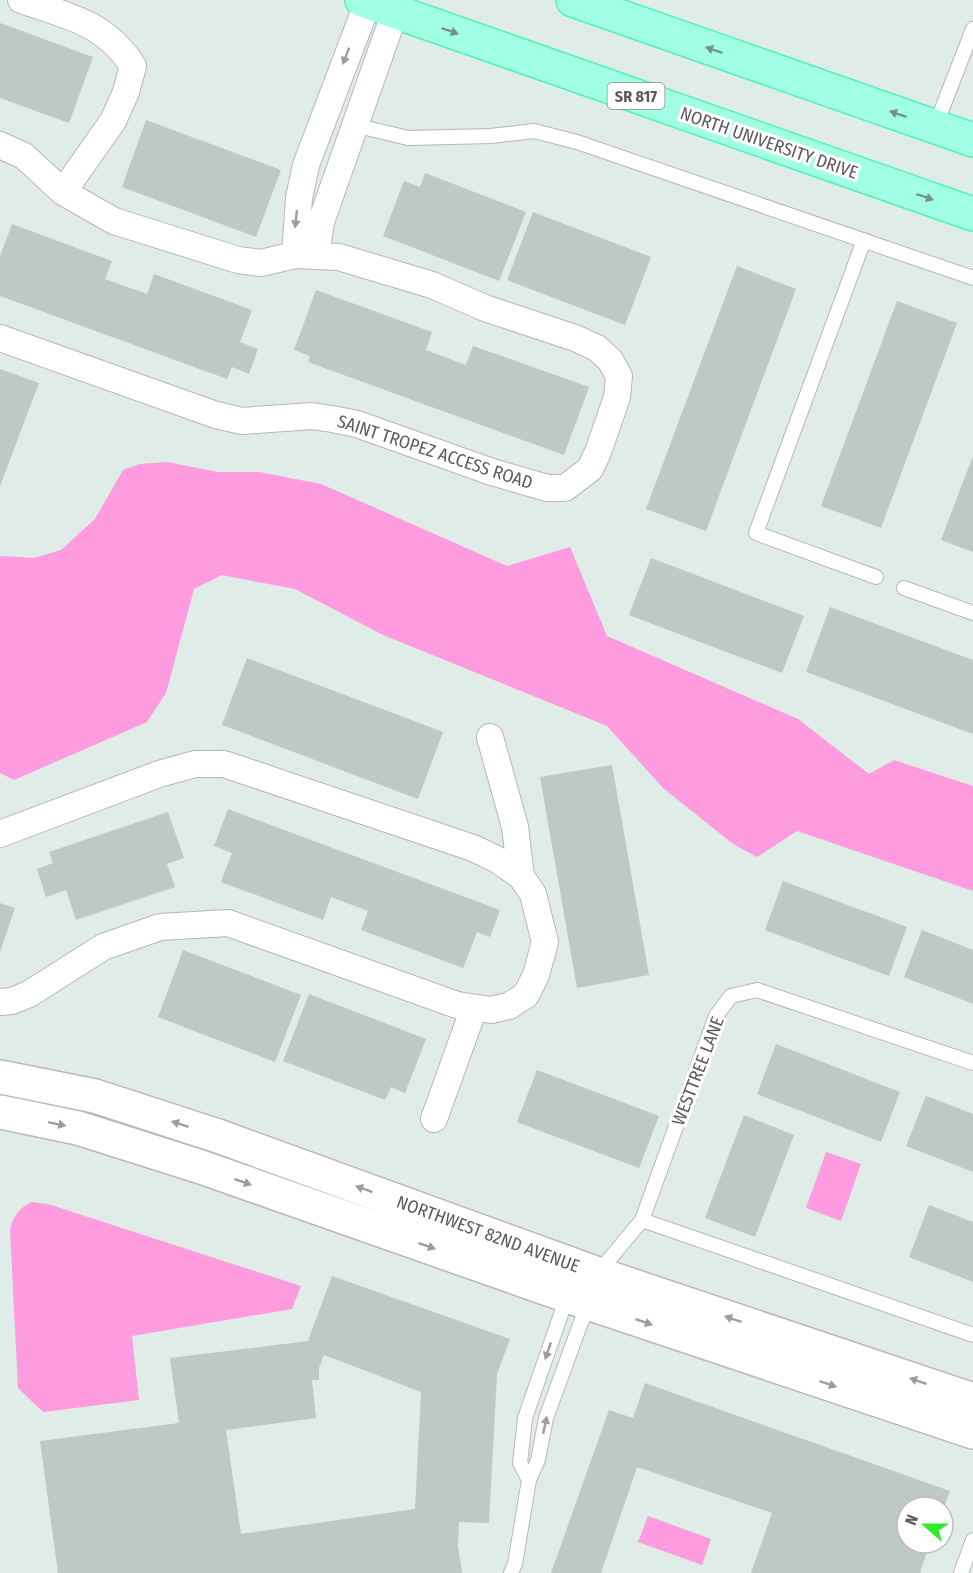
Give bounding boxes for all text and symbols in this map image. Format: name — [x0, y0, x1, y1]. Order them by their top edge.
one-way arrow — [441, 26, 459, 36]
one-way arrow — [705, 44, 723, 54]
one-way arrow — [341, 48, 351, 66]
road number: SR 817 — [608, 83, 664, 109]
street label: NORTH UNIVERSITY DRIVE — [677, 102, 861, 184]
one-way arrow — [889, 109, 907, 119]
one-way arrow — [916, 193, 934, 203]
one-way arrow — [291, 209, 301, 228]
street label: SAINT TROPEZ ACCESS ROAD — [334, 410, 536, 494]
street label: WESTTREE LANE — [667, 1014, 729, 1128]
one-way arrow — [171, 1119, 189, 1128]
one-way arrow — [48, 1120, 67, 1129]
one-way arrow — [234, 1178, 252, 1187]
one-way arrow — [355, 1184, 373, 1194]
street label: NORTHWEST 82ND AVENUE — [394, 1191, 582, 1277]
one-way arrow — [418, 1242, 436, 1252]
one-way arrow — [724, 1314, 742, 1323]
one-way arrow — [635, 1317, 653, 1327]
one-way arrow — [543, 1342, 553, 1360]
one-way arrow — [909, 1376, 927, 1385]
one-way arrow — [819, 1379, 837, 1389]
one-way arrow — [541, 1415, 550, 1434]
north arrow — [895, 1495, 955, 1555]
text: N — [901, 1512, 922, 1528]

